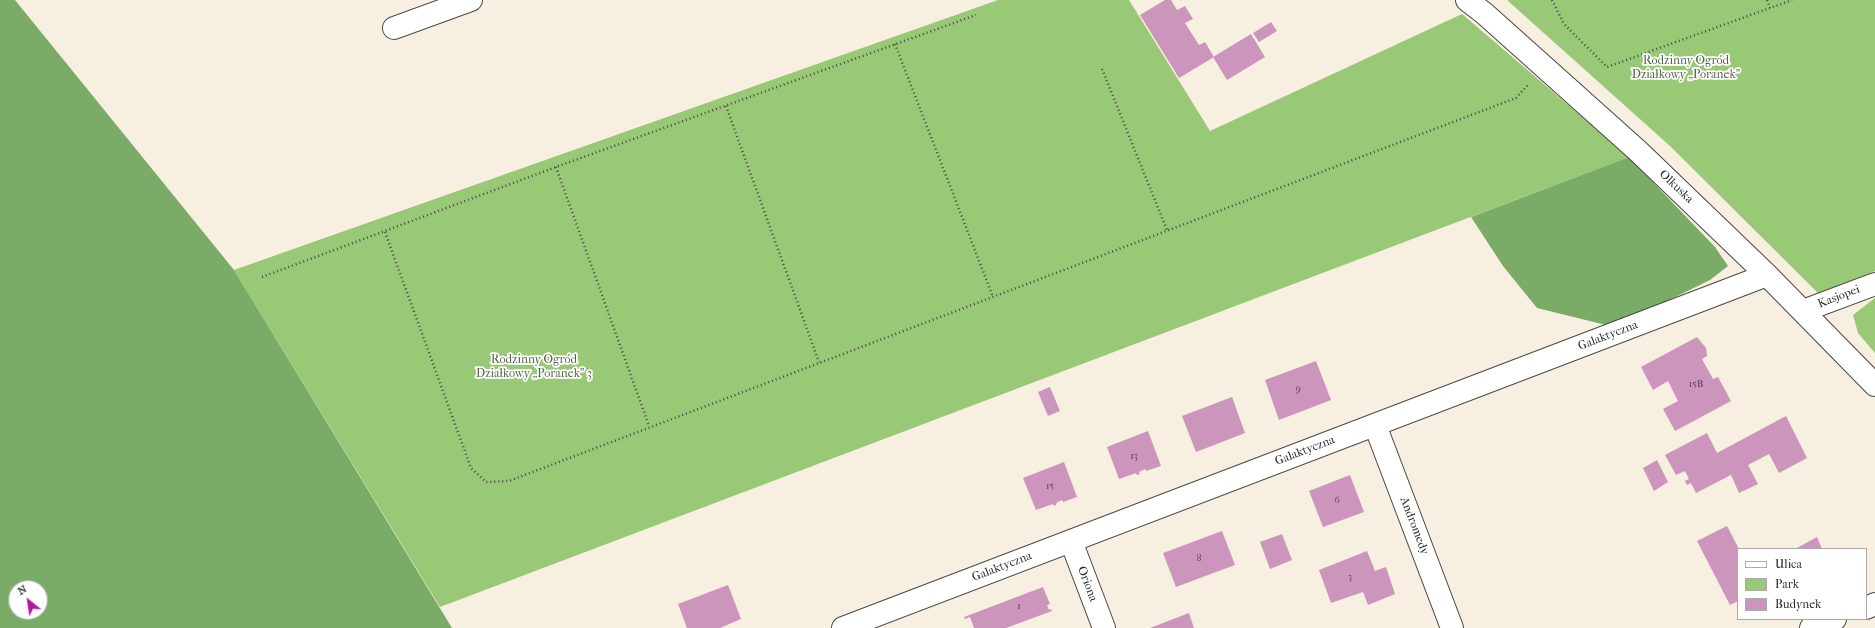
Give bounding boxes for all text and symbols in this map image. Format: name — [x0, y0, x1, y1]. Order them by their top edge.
park label: Rodzinny Ogród Działkowy „Poranek” — [1632, 54, 1740, 82]
street label: Olkuska — [1656, 167, 1696, 207]
street label: Kasjopei — [1816, 282, 1862, 312]
street label: Galaktyczna — [1576, 318, 1640, 354]
park label: Rodzinny Ogród Działkowy „Poranek” 3 — [476, 353, 592, 381]
house number: 15B — [1689, 379, 1703, 391]
house number: 9 — [1295, 384, 1301, 396]
street label: Galaktyczna — [1273, 433, 1337, 469]
house number: 13 — [1130, 451, 1138, 463]
house number: 15 — [1046, 481, 1054, 493]
house number: 6 — [1334, 495, 1340, 507]
street label: Andromedy — [1396, 495, 1432, 557]
legend — [1737, 548, 1867, 620]
street label: Galaktyczna — [970, 549, 1034, 585]
house number: 8 — [1196, 553, 1202, 565]
text: Ulica — [1775, 557, 1802, 571]
street label: Oriona — [1074, 564, 1100, 604]
house number: 3 — [1348, 572, 1352, 584]
text: Park — [1775, 577, 1799, 591]
north arrow — [8, 580, 48, 620]
text: N — [15, 582, 29, 598]
text: Budynek — [1775, 597, 1821, 611]
house number: 1 — [1017, 601, 1021, 613]

